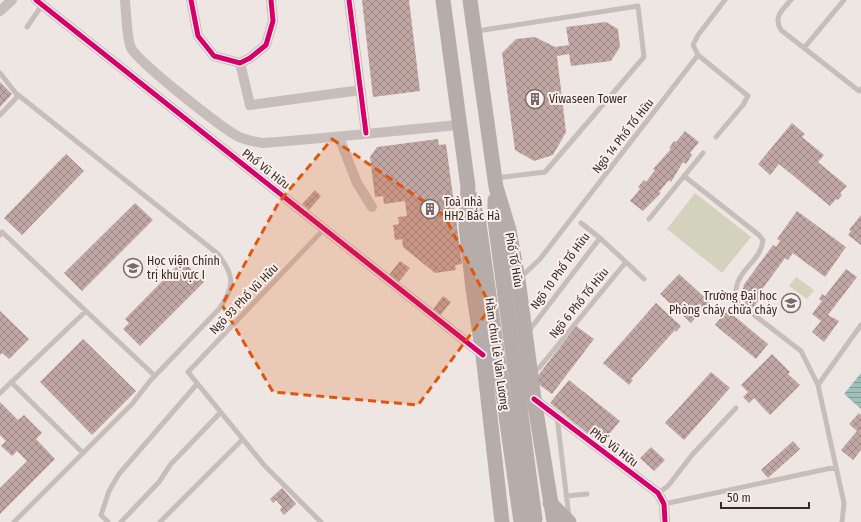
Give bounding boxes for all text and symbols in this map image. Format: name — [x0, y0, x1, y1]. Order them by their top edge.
building icon: Viwaseen Tower — [524, 88, 546, 110]
place label: Viwaseen Tower — [549, 92, 628, 106]
street label: Ngõ 14 Phố Tố Hữu — [589, 95, 656, 176]
street label: Phố Vũ Hữu — [239, 145, 293, 192]
place label: Toà nhà HH2 Bắc Hà — [444, 195, 500, 223]
building icon: Toà nhà HH2 Bắc Hà — [419, 198, 441, 220]
street label: Ngõ 10 Phố Tố Hữu — [527, 229, 592, 312]
street label: Phố Tố Hữu — [502, 231, 527, 289]
place label: Học viện Chính trị khu vực I — [147, 254, 220, 282]
school or university icon: Học viện Chính trị khu vực I — [122, 257, 144, 279]
street label: Ngõ 93 Phố Vũ Hữu — [206, 260, 281, 337]
street label: Ngõ 6 Phố Tố Hữu — [546, 264, 612, 341]
place label: Trường Đại học Phòng cháy chữa cháy — [669, 289, 778, 317]
school or university icon: Trường Đại học Phòng cháy chữa cháy — [780, 292, 802, 314]
street label: Hầm chui Lê Văn Lương — [482, 297, 513, 411]
street label: Phố Vũ Hữu — [587, 424, 641, 470]
scale bar — [721, 484, 809, 510]
text: 50 m — [727, 491, 751, 505]

